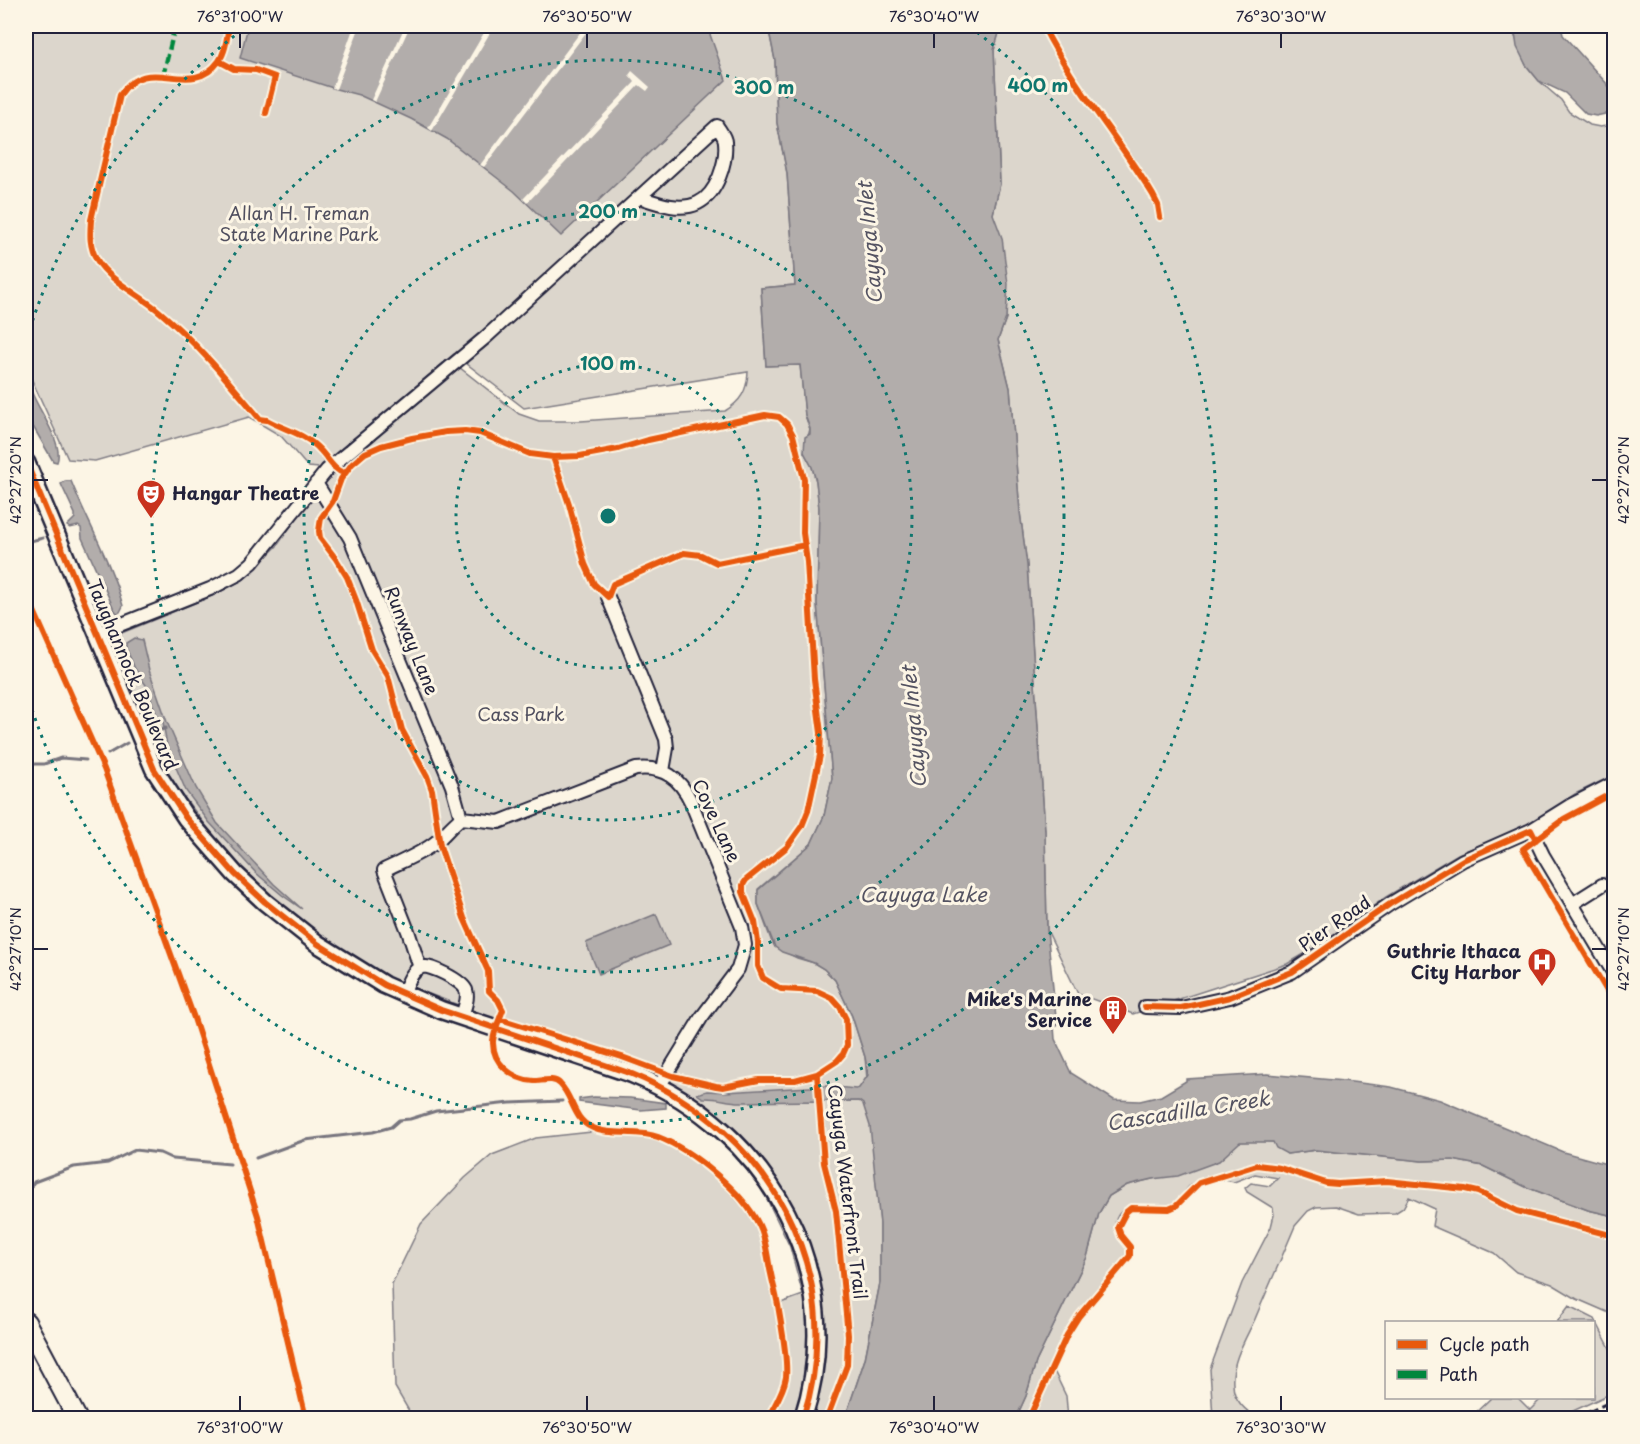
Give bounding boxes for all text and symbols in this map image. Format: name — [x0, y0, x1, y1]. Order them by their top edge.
text: 76°31'00"W — [197, 4, 284, 27]
text: 76°30'50"W — [542, 4, 632, 27]
text: 76°30'40"W — [889, 4, 980, 27]
text: 76°30'30"W — [1236, 4, 1327, 27]
text: 400 m — [1008, 71, 1068, 98]
text: 300 m — [734, 73, 794, 100]
water label: Cayuga Inlet — [848, 178, 889, 305]
text: 200 m — [578, 197, 638, 224]
park label: Allan H. Treman State Marine Park — [219, 199, 379, 247]
text: 100 m — [580, 349, 636, 376]
text: 42°27'20"N — [3, 436, 26, 524]
text: 42°27'20"N — [1611, 436, 1634, 524]
theatre icon: Hangar Theatre — [135, 478, 167, 520]
place label: Hangar Theatre — [172, 479, 320, 506]
centre of rings — [598, 506, 618, 526]
street label: Taughannock Boulevard — [81, 575, 186, 774]
street label: Runway Lane — [378, 582, 447, 699]
water label: Cayuga Inlet — [892, 662, 933, 789]
park label: Cass Park — [477, 700, 565, 727]
street label: Cove Lane — [686, 774, 748, 867]
water label: Cayuga Lake — [859, 879, 988, 909]
street label: Pier Road — [1293, 888, 1376, 958]
text: 42°27'10"N — [3, 907, 26, 991]
text: 42°27'10"N — [1611, 907, 1634, 991]
place label: Guthrie Ithaca City Harbor — [1387, 937, 1522, 985]
hospital icon: Guthrie Ithaca City Harbor — [1526, 946, 1558, 988]
place label: Mike's Marine Service — [967, 985, 1092, 1033]
building icon: Mike's Marine Service — [1097, 994, 1129, 1036]
water label: Cascadilla Creek — [1104, 1082, 1272, 1138]
street label: Cayuga Waterfront Trail — [822, 1083, 875, 1301]
legend — [1385, 1321, 1595, 1399]
text: Cycle path — [1439, 1330, 1530, 1357]
text: Path — [1439, 1360, 1478, 1387]
text: 76°31'00"W — [197, 1415, 284, 1438]
text: 76°30'50"W — [542, 1415, 632, 1438]
text: 76°30'40"W — [889, 1415, 980, 1438]
text: 76°30'30"W — [1236, 1415, 1327, 1438]

